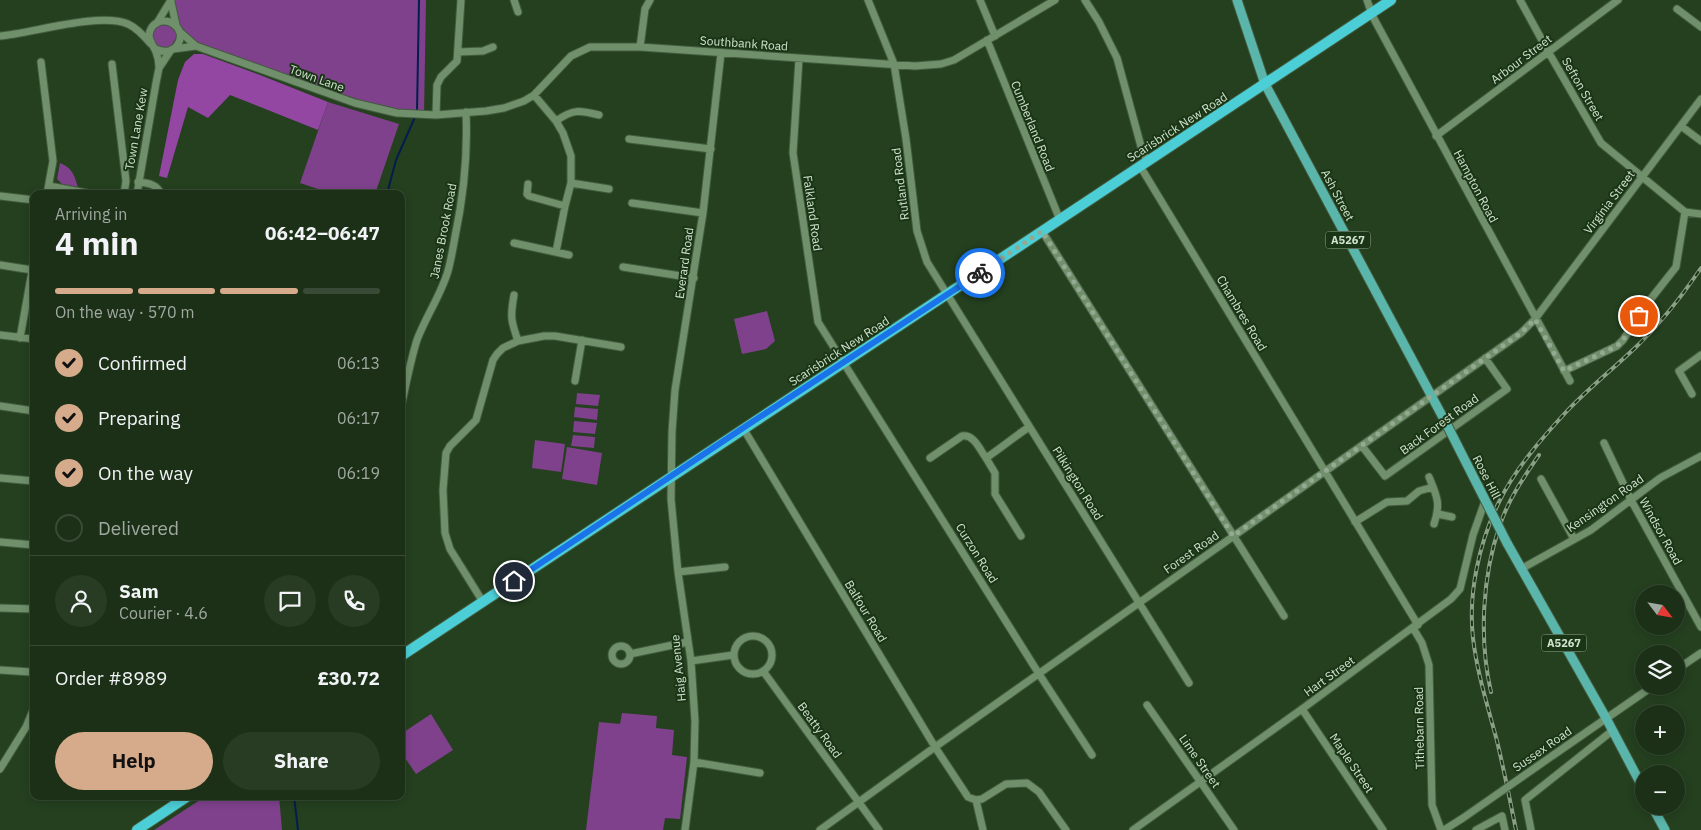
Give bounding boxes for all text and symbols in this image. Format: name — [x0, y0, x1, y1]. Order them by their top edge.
street label: Arbour Street — [1487, 31, 1555, 87]
street label: Southbank Road — [699, 32, 789, 54]
street label: Sefton Street — [1559, 55, 1607, 123]
street label: Town Lane — [287, 61, 347, 95]
street label: Cumberland Road — [1008, 78, 1058, 174]
street label: Town Lane Kew — [121, 87, 151, 171]
street label: Scarisbrick New Road — [1124, 89, 1230, 165]
street label: Rutland Road — [888, 147, 912, 221]
street label: Hampton Road — [1451, 147, 1501, 225]
street label: Ash Street — [1318, 167, 1358, 223]
street label: Virginia Street — [1580, 167, 1638, 237]
street label: Falkland Road — [800, 174, 826, 252]
street label: Janes Brook Road — [426, 182, 460, 280]
text: Arriving in — [55, 204, 127, 224]
text: 06:42–06:47 — [265, 221, 380, 245]
text: 4 min — [55, 222, 139, 264]
street label: Everard Road — [672, 226, 696, 300]
road number: A5267 — [1326, 232, 1370, 248]
courier — [955, 248, 1005, 298]
icon: bike — [966, 259, 994, 287]
street label: Chambres Road — [1214, 273, 1270, 353]
pin — [1618, 295, 1660, 337]
text: On the way · 570 m — [55, 302, 194, 322]
icon: bag — [1625, 302, 1653, 330]
street label: Scarisbrick New Road — [786, 313, 892, 389]
icon: check — [55, 349, 83, 377]
text: Confirmed — [98, 351, 187, 375]
text: 06:13 — [337, 353, 380, 373]
street label: Back Forest Road — [1397, 390, 1481, 458]
icon: check — [55, 404, 83, 432]
text: Preparing — [98, 406, 180, 430]
text: 06:17 — [337, 408, 380, 428]
street label: Pilkington Road — [1049, 443, 1107, 523]
street label: Rose Hill — [1470, 452, 1504, 502]
icon: check — [55, 459, 83, 487]
text: On the way — [98, 461, 193, 485]
text: 06:19 — [337, 463, 380, 483]
street label: Kensington Road — [1563, 471, 1647, 535]
street label: Windsor Road — [1636, 495, 1686, 567]
text: Delivered — [98, 516, 179, 540]
street label: Curzon Road — [953, 520, 1001, 586]
street label: Forest Road — [1160, 527, 1222, 577]
pin — [493, 560, 535, 602]
icon: home — [500, 567, 528, 595]
button: person — [55, 575, 107, 627]
button: chat — [264, 575, 316, 627]
button: phone — [328, 575, 380, 627]
street label: Balfour Road — [842, 577, 890, 645]
text: Sam — [119, 579, 159, 603]
north arrow — [1635, 585, 1685, 635]
map controls — [1635, 585, 1685, 815]
text: Courier · 4.6 — [119, 603, 208, 623]
street label: Haig Avenue — [667, 633, 689, 702]
road number: A5267 — [1542, 634, 1586, 651]
button: layers — [1635, 645, 1685, 695]
street label: Hart Street — [1301, 653, 1357, 699]
text: Order #8989 — [55, 666, 167, 690]
text: £30.72 — [317, 666, 380, 690]
street label: Tithebarn Road — [1411, 687, 1427, 769]
street label: Beatty Road — [795, 699, 845, 761]
button: + — [1635, 705, 1685, 755]
street label: Sussex Road — [1510, 723, 1574, 775]
street label: Maple Street — [1327, 730, 1377, 796]
street label: Lime Street — [1176, 731, 1224, 791]
button: Help — [55, 732, 213, 790]
button: Share — [223, 732, 380, 790]
button: − — [1635, 765, 1685, 815]

